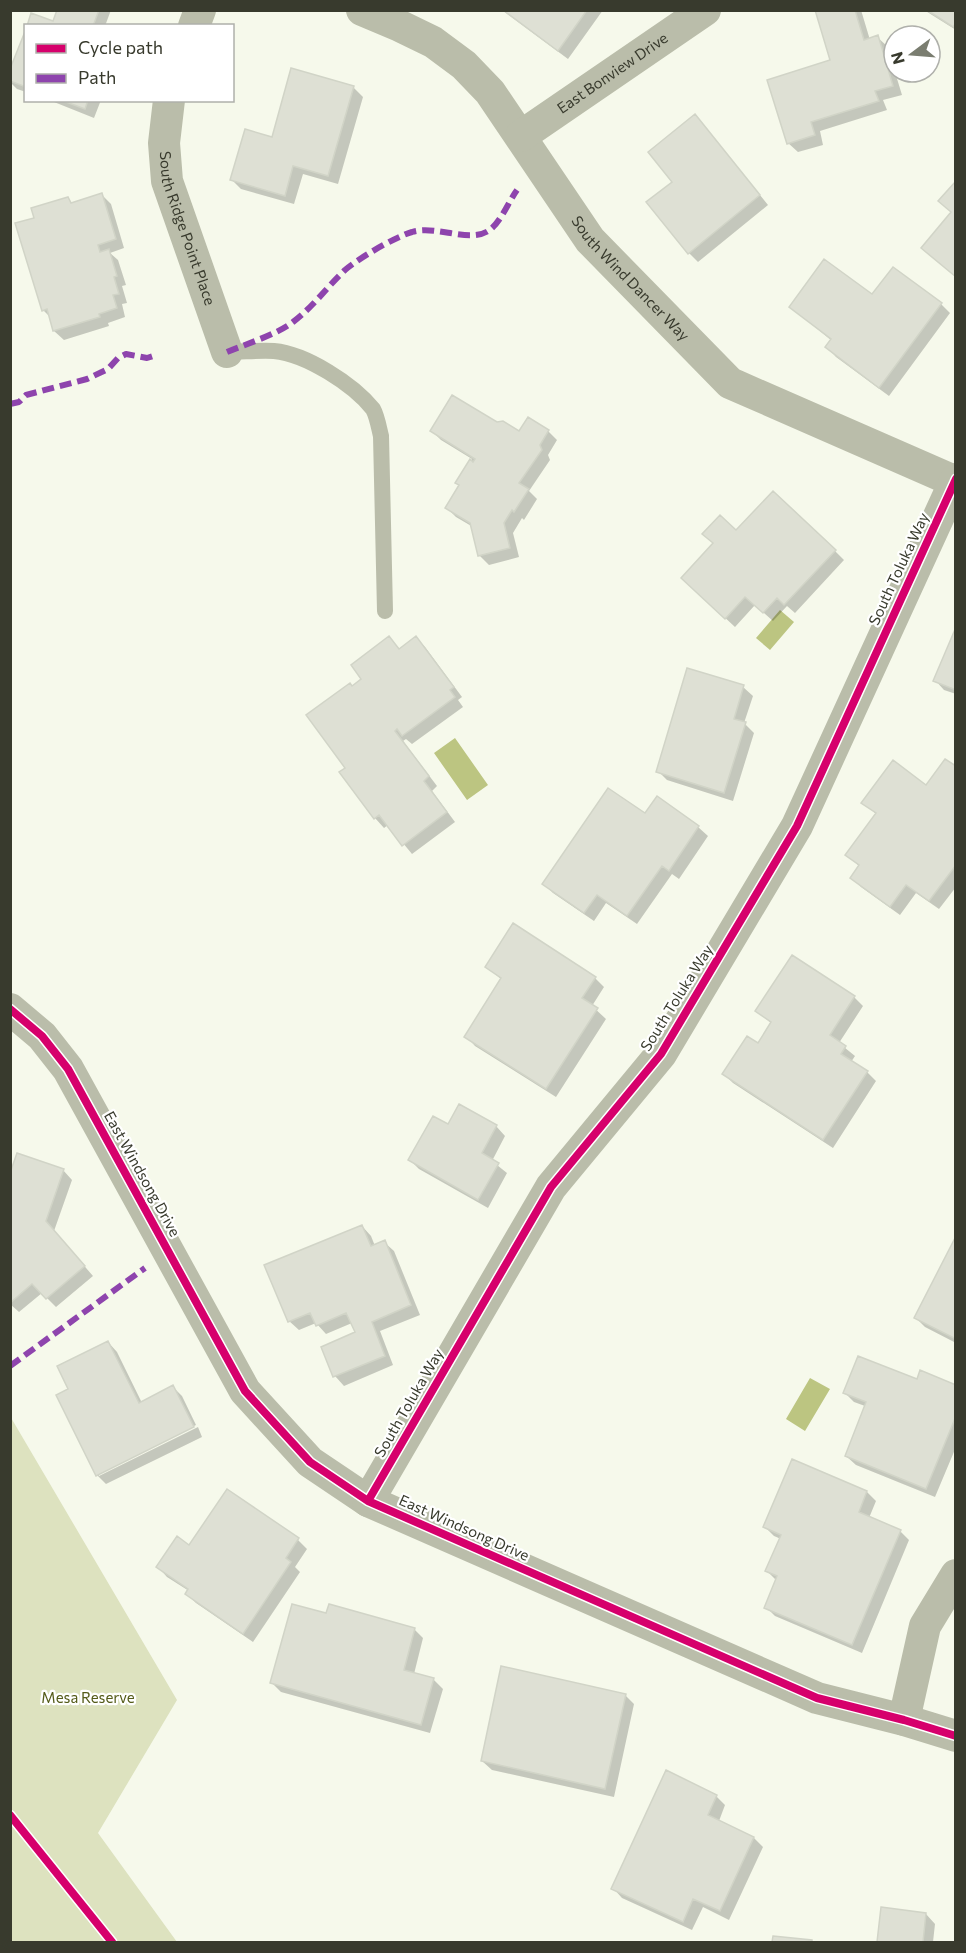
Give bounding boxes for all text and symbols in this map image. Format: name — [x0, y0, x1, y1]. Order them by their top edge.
legend — [24, 24, 234, 102]
north arrow — [882, 24, 942, 84]
street label: East Bonview Drive — [553, 28, 671, 117]
text: Cycle path — [78, 36, 163, 58]
text: N — [886, 50, 908, 67]
text: Path — [78, 66, 116, 88]
street label: South Ridge Point Place — [157, 150, 220, 308]
street label: South Wind Dancer Way — [568, 212, 694, 344]
street label: South Toluka Way — [864, 509, 932, 628]
street label: South Toluka Way — [636, 941, 716, 1054]
street label: East Windsong Drive — [101, 1108, 185, 1239]
street label: South Toluka Way — [370, 1345, 447, 1460]
street label: East Windsong Drive — [397, 1490, 532, 1564]
park label: Mesa Reserve — [41, 1688, 135, 1706]

